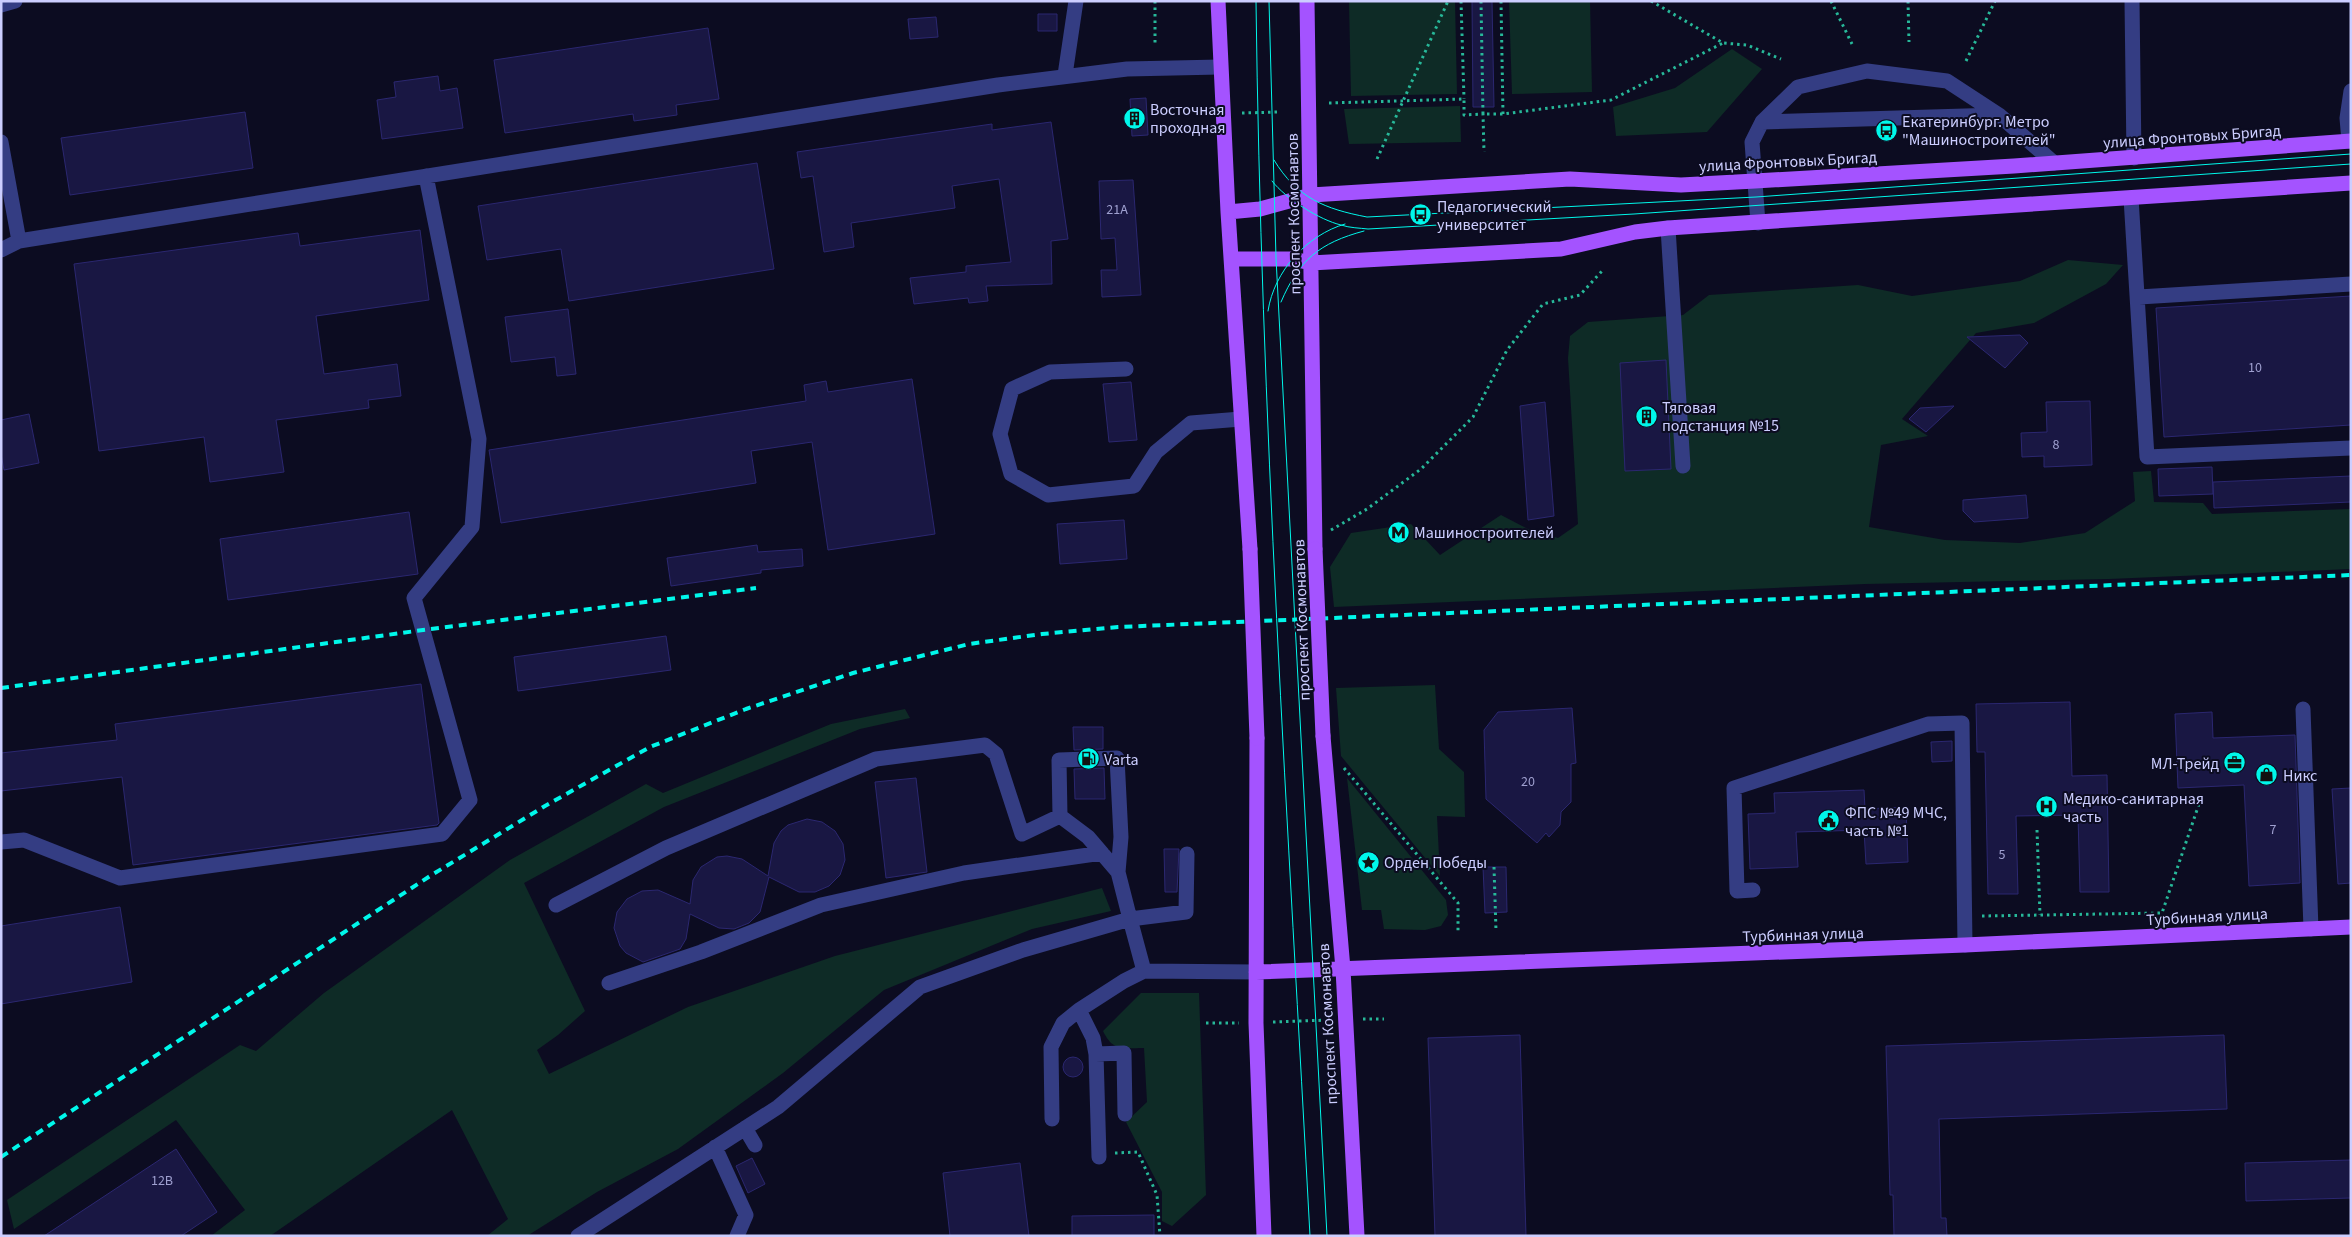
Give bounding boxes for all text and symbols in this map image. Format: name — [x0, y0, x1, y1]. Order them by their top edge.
place label: Восточная проходная — [1150, 99, 1225, 139]
building icon: Восточная проходная — [1122, 106, 1146, 130]
place label: Екатеринбург. Метро "Машиностроителей" — [1902, 111, 2056, 151]
bus stop icon: Екатеринбург. Метро "Машиностроителей" — [1874, 118, 1898, 142]
street label: улица Фронтовых Бригад — [2102, 120, 2282, 154]
street label: проспект Космонавтов — [1282, 133, 1306, 295]
street label: улица Фронтовых Бригад — [1698, 146, 1878, 178]
place label: Педагогический университет — [1437, 196, 1552, 236]
house number: 21А — [1106, 200, 1128, 220]
bus stop icon: Педагогический университет — [1409, 203, 1433, 227]
house number: 10 — [2248, 358, 2262, 378]
place label: Тяговая подстанция №15 — [1662, 397, 1779, 437]
building icon: Тяговая подстанция №15 — [1634, 404, 1658, 428]
house number: 8 — [2053, 435, 2060, 455]
metro station icon: Машиностроителей — [1386, 520, 1410, 544]
place label: Машиностроителей — [1414, 522, 1554, 544]
street label: проспект Космонавтов — [1288, 539, 1316, 701]
fuel station icon: Varta — [1076, 747, 1100, 771]
place label: Varta — [1104, 749, 1139, 771]
office icon: МЛ-Трейд — [2223, 751, 2247, 775]
place label: МЛ-Трейд — [2151, 753, 2219, 775]
shop icon: Никс — [2255, 763, 2279, 787]
place label: Никс — [2283, 765, 2317, 787]
house number: 20 — [1521, 772, 1535, 792]
place label: Медико-санитарная часть — [2063, 788, 2204, 828]
hospital icon: Медико-санитарная часть — [2035, 795, 2059, 819]
place label: ФПС №49 МЧС, часть №1 — [1845, 802, 1947, 842]
public building icon: ФПС №49 МЧС, часть №1 — [1817, 809, 1841, 833]
house number: 7 — [2270, 820, 2277, 840]
house number: 5 — [1999, 845, 2006, 865]
place icon: Орден Победы — [1356, 850, 1380, 874]
place label: Орден Победы — [1384, 852, 1487, 874]
street label: Турбинная улица — [2146, 903, 2268, 931]
street label: Турбинная улица — [1742, 922, 1864, 948]
street label: проспект Космонавтов — [1313, 943, 1343, 1105]
house number: 12В — [151, 1171, 173, 1191]

